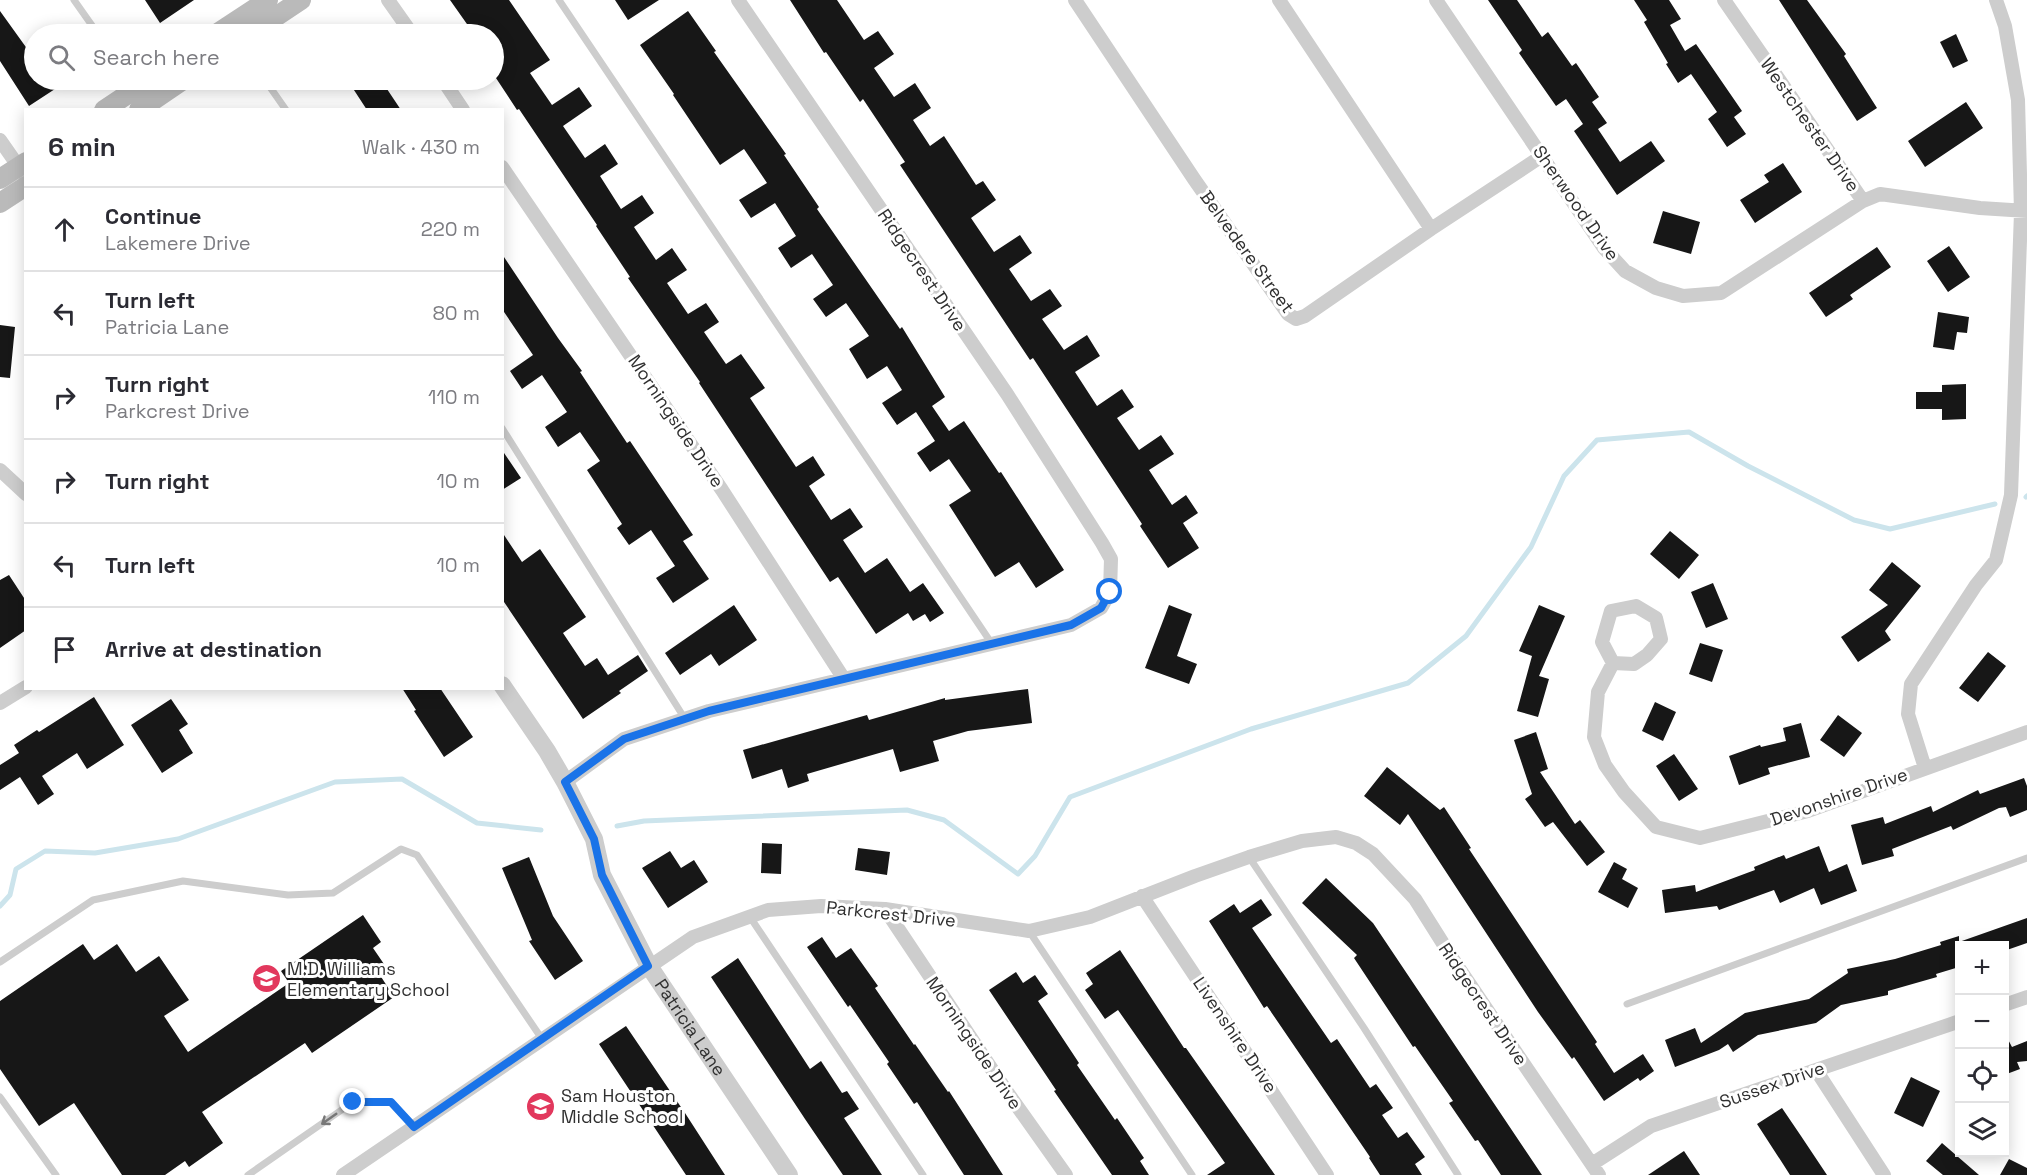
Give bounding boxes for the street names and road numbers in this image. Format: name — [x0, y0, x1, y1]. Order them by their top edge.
street label: Westchester Drive — [1756, 53, 1865, 196]
street label: Sherwood Drive — [1528, 141, 1625, 265]
street label: Belvedere Street — [1195, 186, 1300, 318]
street label: Ridgecrest Drive — [873, 204, 972, 335]
street label: Morningside Drive — [623, 350, 729, 492]
street label: Devonshire Drive — [1767, 762, 1910, 831]
street label: Parkcrest Drive — [825, 895, 957, 932]
street label: Ridgecrest Drive — [1434, 938, 1533, 1069]
street label: Morningside Drive — [921, 972, 1027, 1114]
street label: Livenshire Drive — [1188, 972, 1283, 1097]
street label: Patricia Lane — [650, 974, 731, 1080]
street label: Sussex Drive — [1716, 1056, 1827, 1113]

